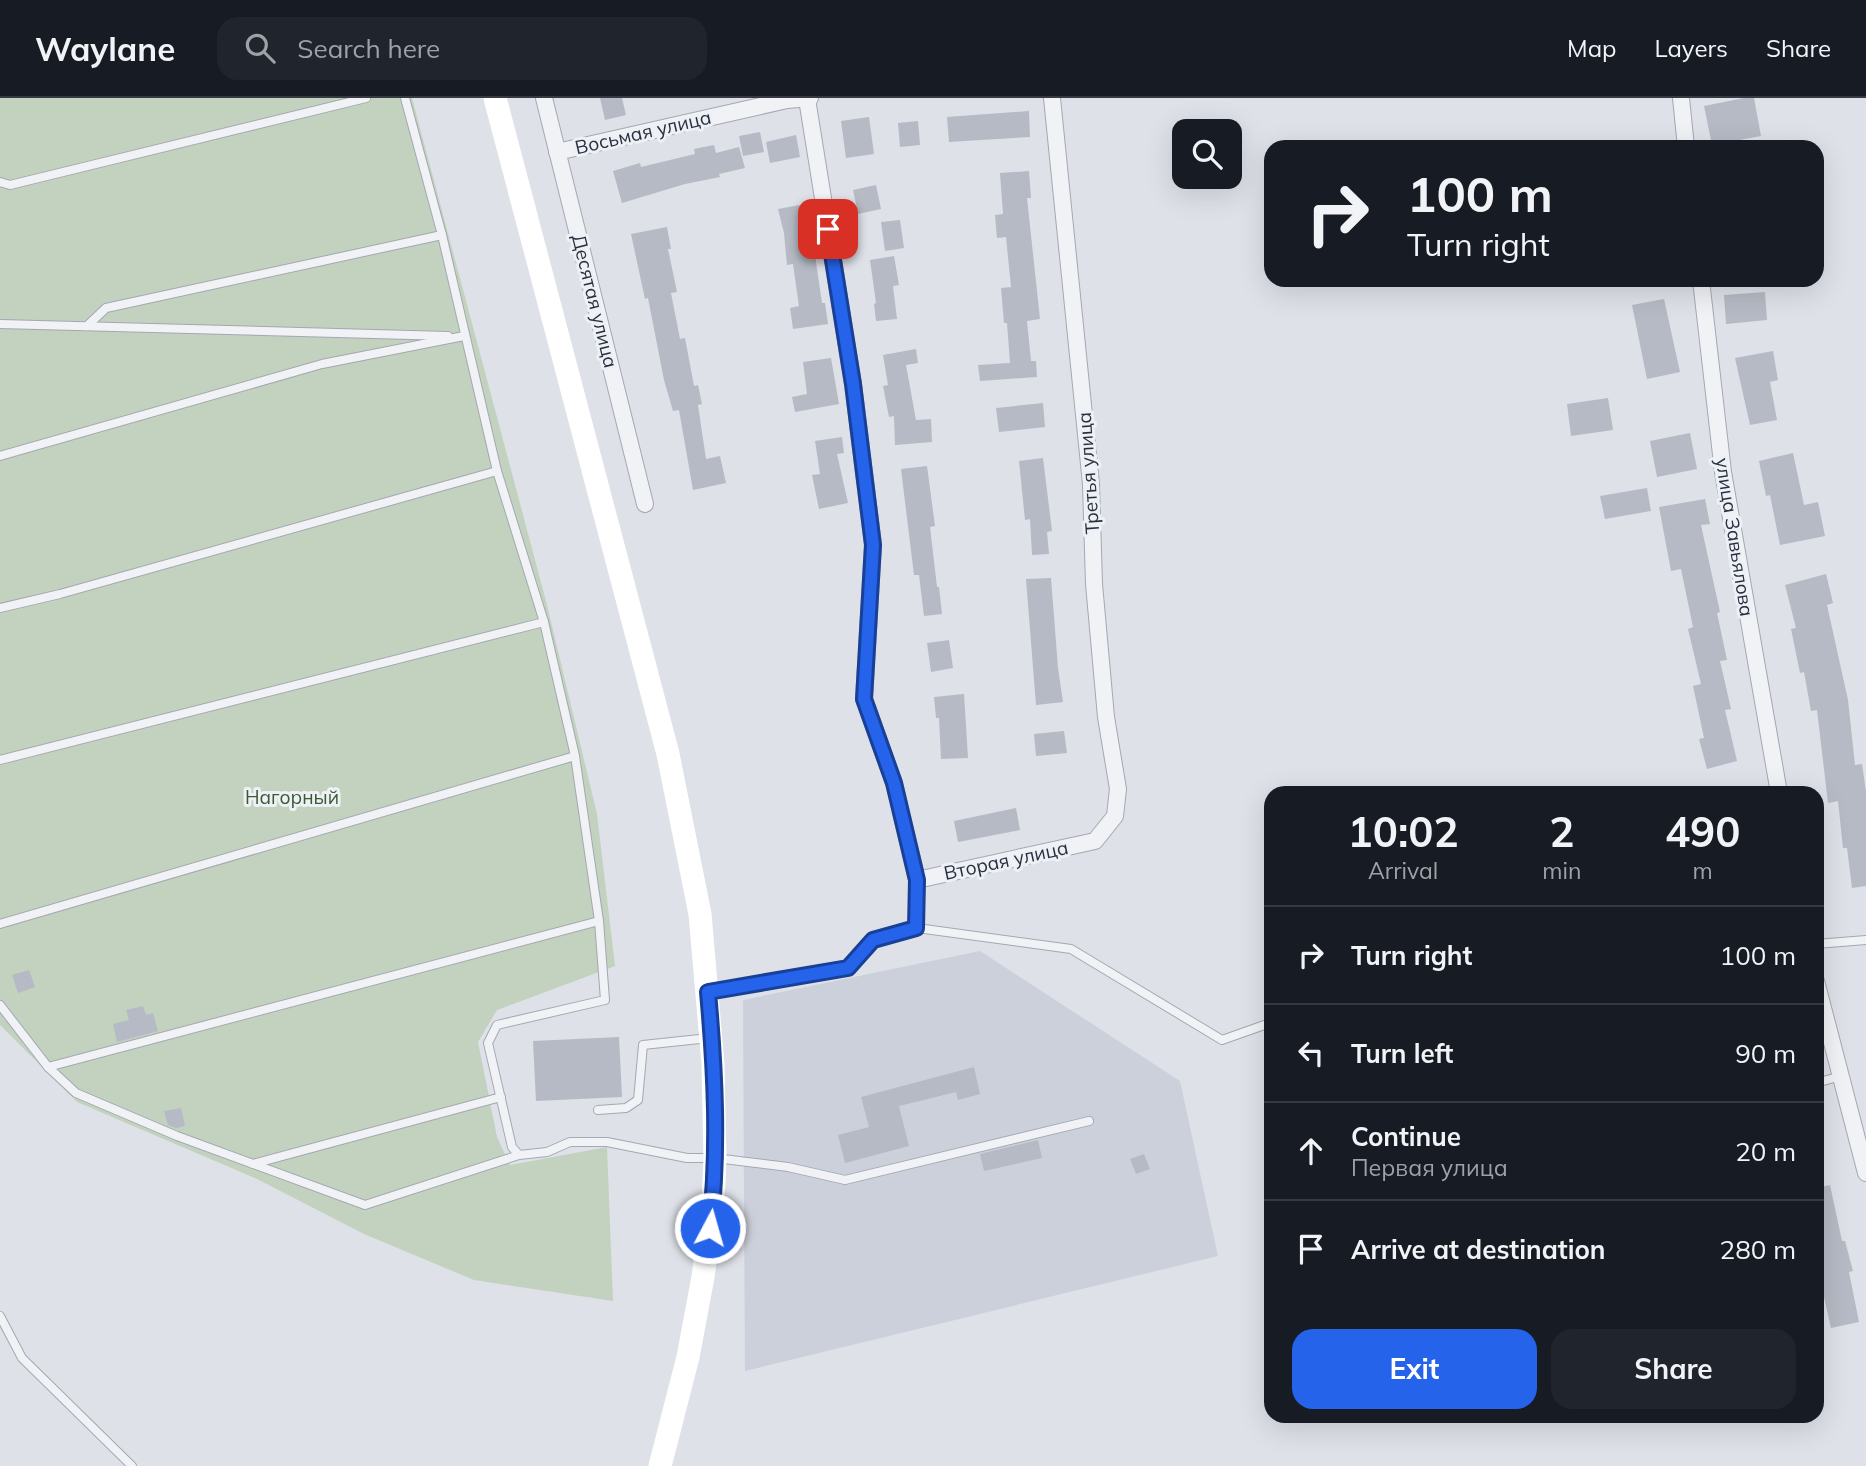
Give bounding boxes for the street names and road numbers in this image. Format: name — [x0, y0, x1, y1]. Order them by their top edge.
street label: Восьмая улица — [573, 105, 713, 159]
street label: Десятая улица — [567, 232, 623, 370]
street label: Третья улица — [1072, 411, 1104, 535]
street label: улица Завьялова — [1711, 456, 1759, 618]
street label: Вторая улица — [942, 835, 1070, 885]

